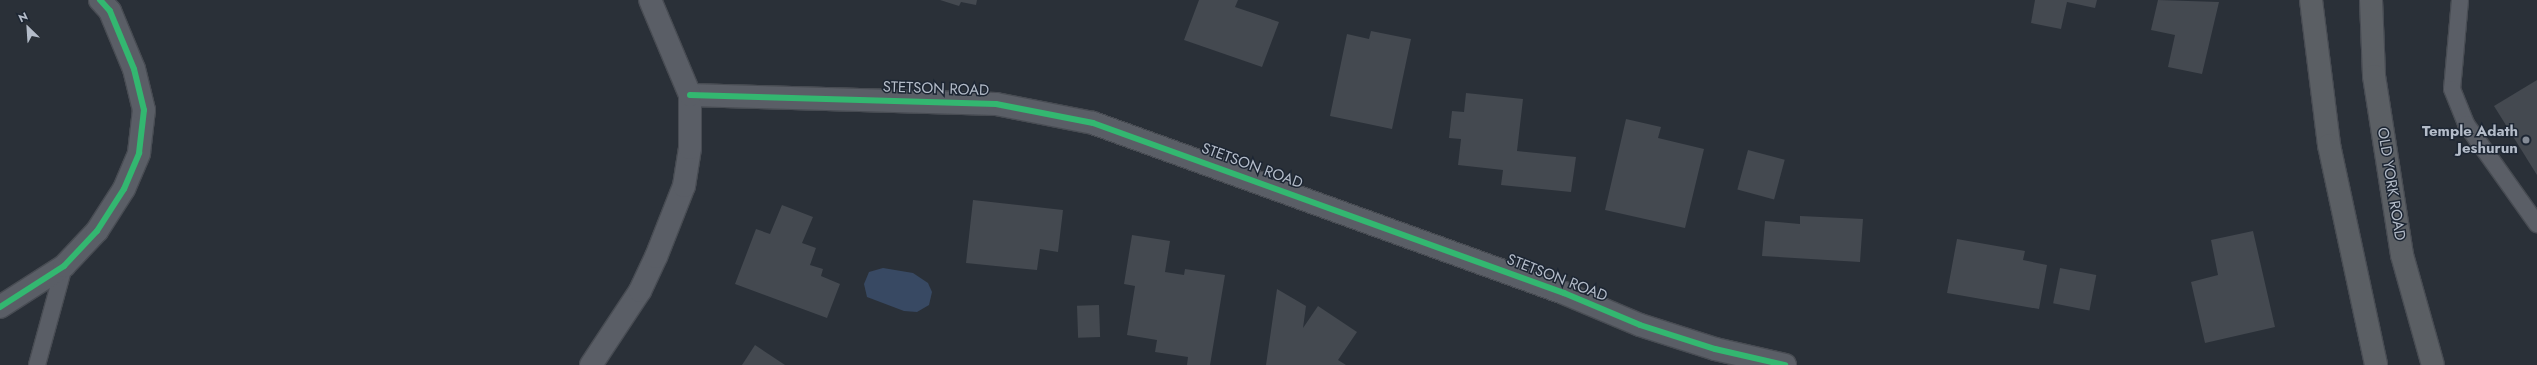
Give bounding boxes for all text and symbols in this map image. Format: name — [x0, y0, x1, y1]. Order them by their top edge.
north arrow — [8, 8, 48, 48]
text: N — [16, 8, 30, 26]
street label: STETSON ROAD — [882, 78, 990, 100]
place label: Temple Adath Jeshurun — [2422, 122, 2518, 157]
street label: OLD YORK ROAD — [2373, 126, 2409, 242]
marker: Temple Adath Jeshurun — [2521, 135, 2531, 145]
street label: STETSON ROAD — [1199, 139, 1305, 193]
street label: STETSON ROAD — [1504, 251, 1610, 305]

